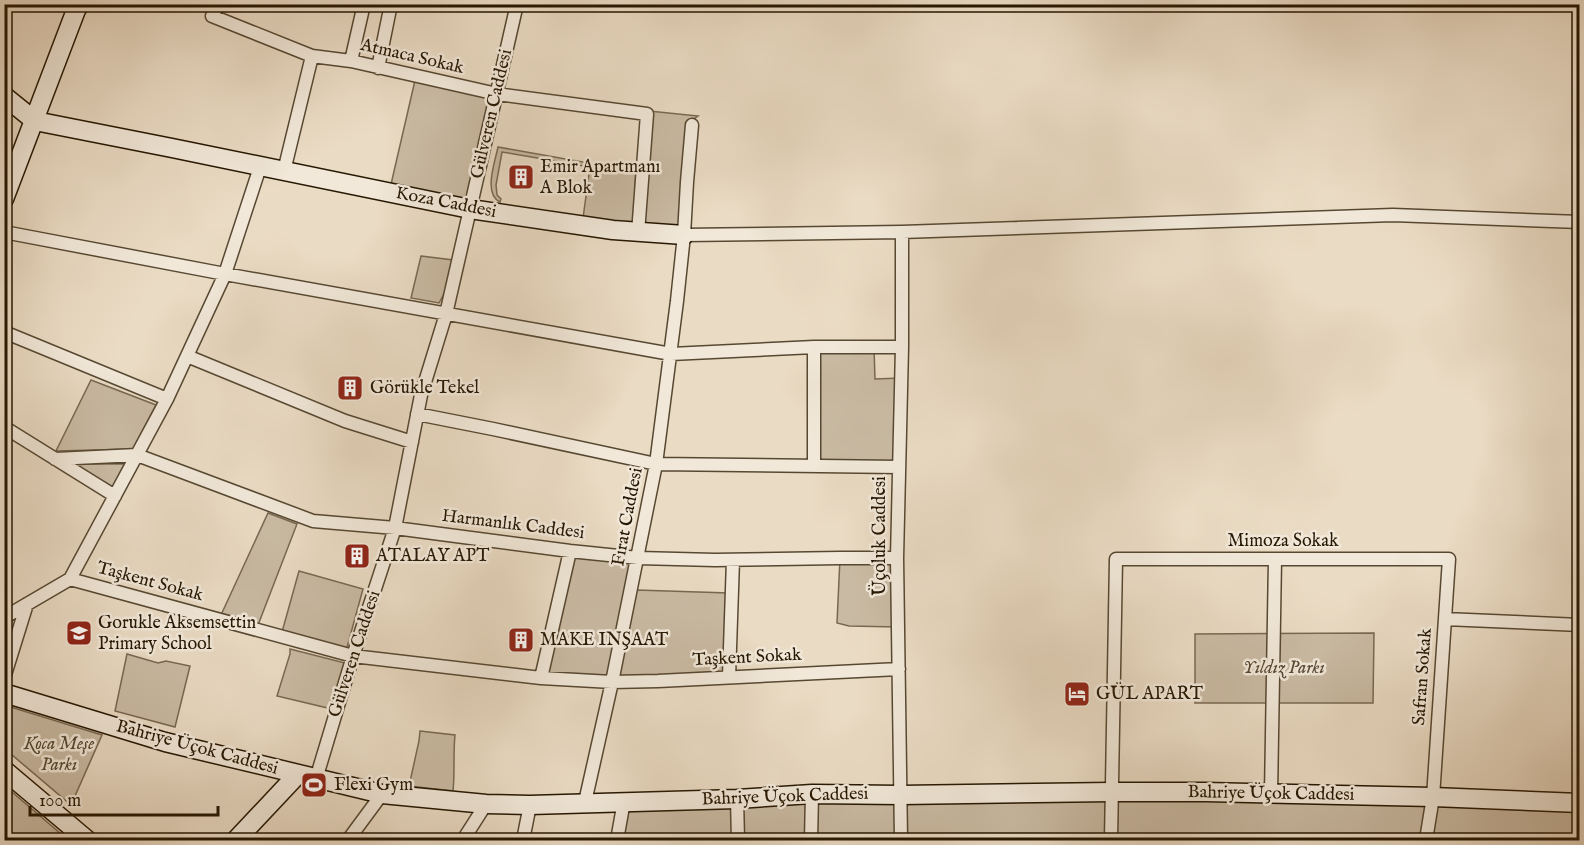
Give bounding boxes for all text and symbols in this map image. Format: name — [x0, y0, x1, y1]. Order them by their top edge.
street label: Atmaca Sokak — [357, 34, 466, 80]
street label: Gülveren Caddesi — [466, 47, 518, 181]
place label: Emir Apartmanı A Blok — [539, 156, 660, 200]
building icon: Emir Apartmanı A Blok — [506, 162, 536, 192]
street label: Koza Caddesi — [394, 182, 498, 224]
building icon: Görükle Tekel — [335, 373, 365, 403]
place label: Görükle Tekel — [370, 377, 479, 400]
street label: Fırat Caddesi — [607, 466, 649, 568]
street label: Üçoluk Caddesi — [868, 476, 892, 596]
street label: Harmanlık Caddesi — [440, 505, 586, 545]
street label: Mimoza Sokak — [1227, 530, 1339, 553]
building icon: ATALAY APT — [342, 541, 372, 571]
place label: ATALAY APT — [375, 545, 489, 568]
street label: Taşkent Sokak — [94, 557, 206, 607]
street label: Gülveren Caddesi — [324, 587, 386, 720]
place label: Gorukle Aksemsettin Primary School — [98, 612, 257, 656]
school or university icon: Gorukle Aksemsettin Primary School — [64, 618, 94, 648]
building icon: MAKE INŞAAT — [506, 625, 536, 655]
street label: Safran Sokak — [1408, 627, 1438, 726]
place label: MAKE INŞAAT — [540, 629, 668, 652]
street label: Taşkent Sokak — [692, 644, 802, 672]
park label: Yıldız Parkı — [1243, 657, 1325, 680]
hotel icon: GÜL APART — [1062, 679, 1092, 709]
place label: GÜL APART — [1096, 682, 1203, 706]
street label: Bahriye Üçok Caddesi — [113, 714, 281, 781]
park label: Koca Meşe Parkı — [23, 733, 94, 777]
sports icon: Flexi Gym — [299, 770, 329, 800]
place label: Flexi Gym — [334, 774, 413, 797]
scale bar — [30, 779, 218, 817]
street label: Bahriye Üçok Caddesi — [1187, 780, 1355, 807]
street label: Bahriye Üçok Caddesi — [701, 782, 869, 811]
text: 100 m — [39, 790, 81, 813]

